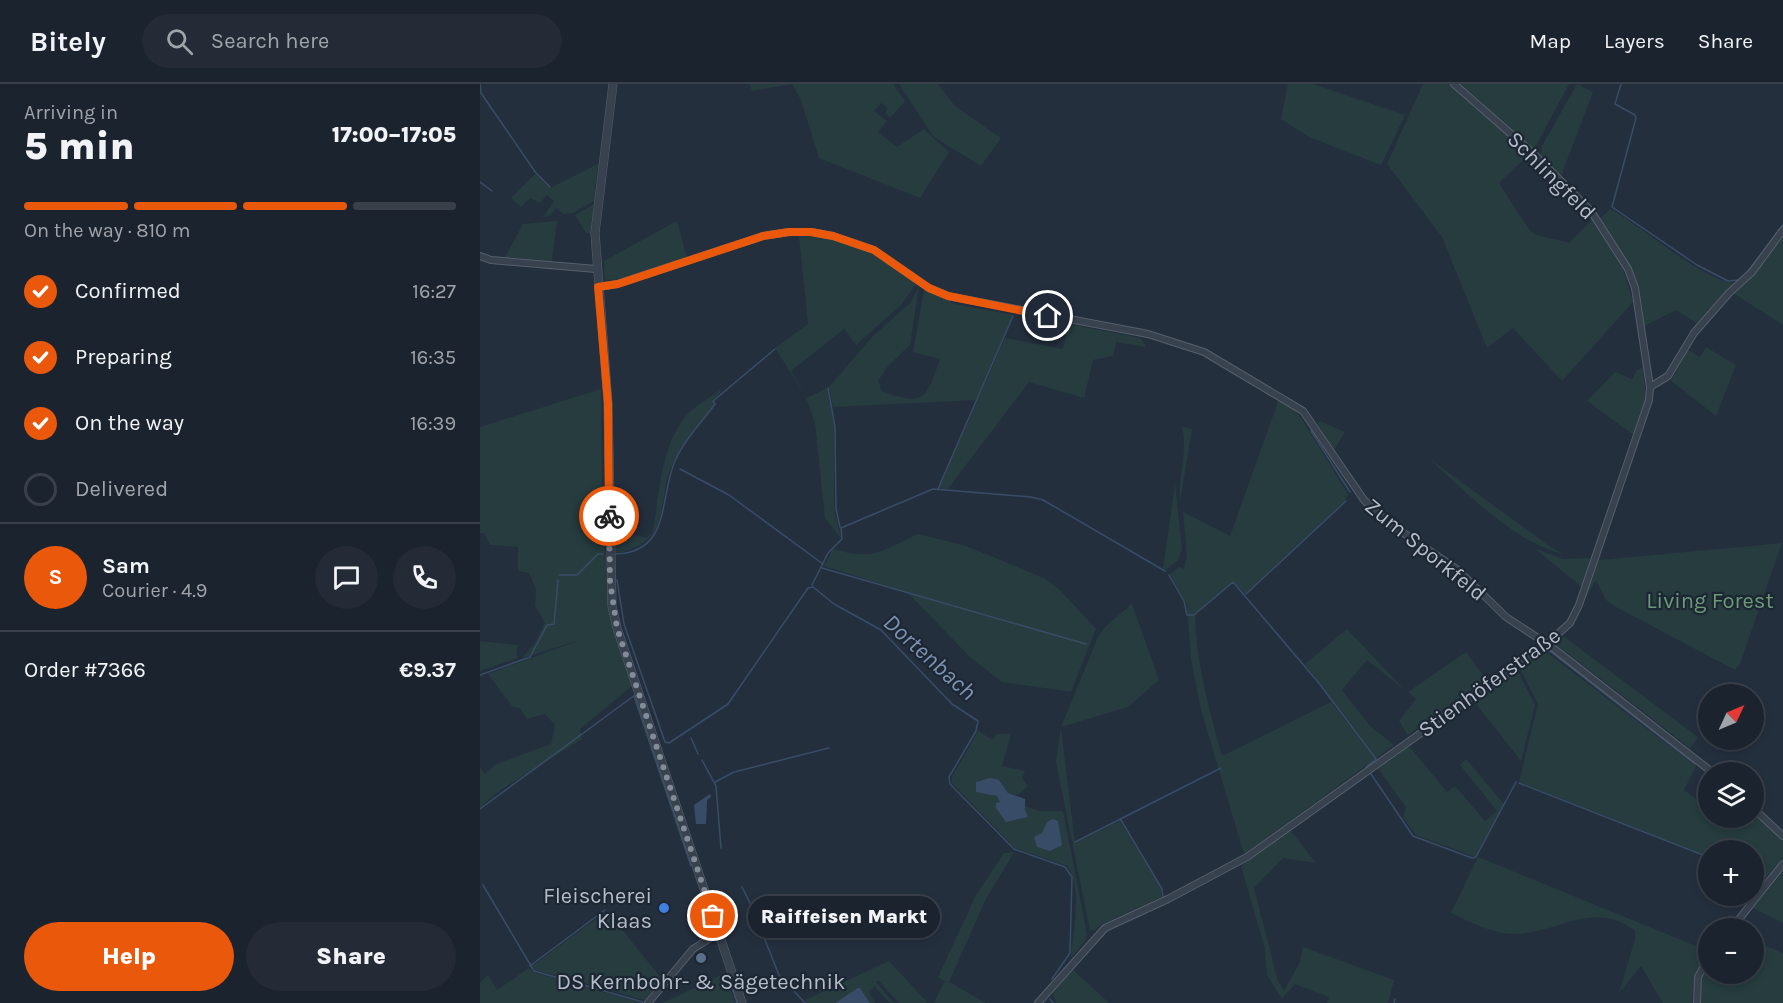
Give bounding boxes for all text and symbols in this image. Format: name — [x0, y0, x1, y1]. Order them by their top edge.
search box — [142, 14, 562, 68]
text: Bitely — [30, 25, 106, 58]
icon: search — [163, 25, 196, 58]
text: Search here — [211, 28, 329, 54]
text: Map — [1529, 29, 1571, 53]
text: Layers — [1604, 29, 1665, 53]
text: Share — [1698, 29, 1753, 53]
text: Arriving in — [24, 101, 118, 124]
text: 17:00–17:05 — [332, 122, 456, 148]
text: 5 min — [24, 123, 135, 169]
street label: Schlingfeld — [1502, 126, 1601, 225]
text: On the way · 810 m — [24, 219, 190, 242]
icon: check — [24, 275, 57, 308]
text: Confirmed — [75, 278, 181, 304]
text: 16:27 — [412, 280, 456, 303]
pin — [1022, 290, 1073, 341]
icon: home — [1031, 299, 1064, 332]
icon: check — [24, 341, 57, 374]
text: Preparing — [75, 344, 172, 370]
text: 16:35 — [410, 346, 456, 369]
icon: check — [24, 407, 57, 440]
text: On the way — [75, 410, 184, 436]
text: 16:39 — [410, 412, 456, 435]
text: Delivered — [75, 476, 168, 502]
courier — [579, 486, 639, 546]
street label: Zum Sporkfeld — [1360, 493, 1491, 607]
icon: bike — [593, 500, 626, 533]
button: chat — [315, 546, 378, 609]
button: phone — [393, 546, 456, 609]
text: Sam — [102, 553, 150, 579]
text: S — [48, 564, 63, 590]
text: Courier · 4.9 — [102, 579, 207, 602]
park label: Living Forest — [1646, 588, 1774, 614]
water label: Dortenbach — [878, 608, 982, 706]
street label: Stienhöferstraße — [1413, 622, 1566, 743]
text: Order #7366 — [24, 657, 146, 683]
text: €9.37 — [399, 657, 456, 683]
north arrow — [1698, 684, 1764, 750]
map controls — [1698, 684, 1764, 984]
button: layers — [1698, 762, 1764, 828]
button: + — [1698, 840, 1764, 906]
place label: Fleischerei Klaas — [543, 883, 652, 934]
pin — [687, 890, 738, 941]
callout: Raiffeisen Markt — [749, 895, 941, 937]
icon: bag — [696, 899, 729, 932]
marker: Fleischerei Klaas — [657, 901, 671, 915]
text: Raiffeisen Markt — [761, 905, 927, 928]
button: − — [1698, 918, 1764, 984]
button: Help — [24, 922, 234, 991]
button: Share — [246, 922, 456, 991]
marker: DS Kernbohr- & Sägetechnik — [694, 951, 708, 965]
place label: DS Kernbohr- & Sägetechnik — [556, 969, 846, 995]

